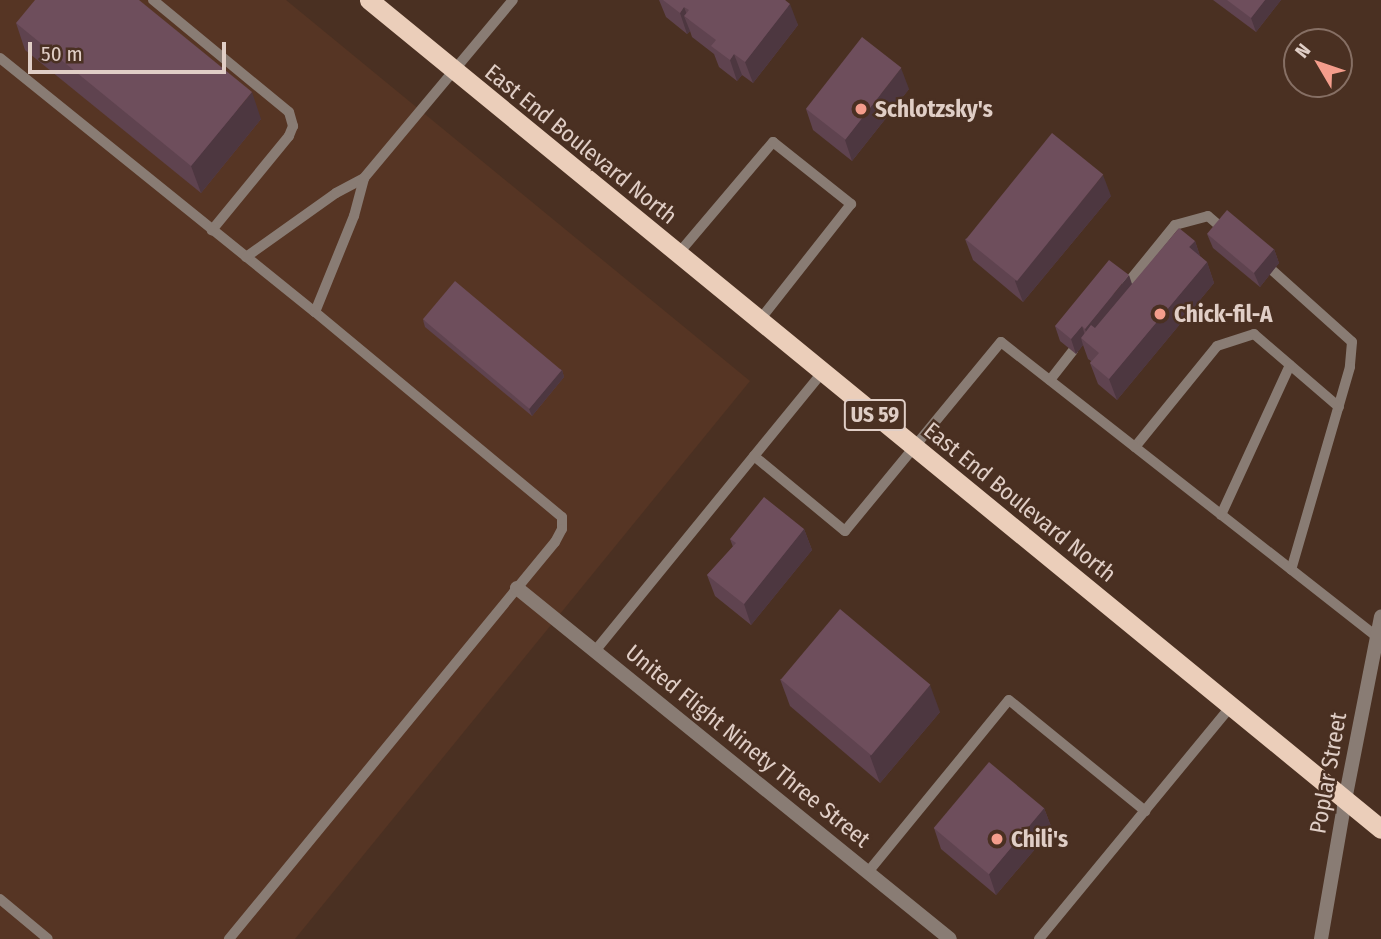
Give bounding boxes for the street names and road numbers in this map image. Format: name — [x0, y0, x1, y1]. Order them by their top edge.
street label: East End Boulevard North — [480, 58, 682, 230]
road number: US 59 — [844, 398, 906, 432]
street label: East End Boulevard North — [919, 416, 1121, 588]
street label: United Flight Ninety Three Street — [620, 639, 876, 853]
street label: Poplar Street — [1304, 710, 1352, 836]

